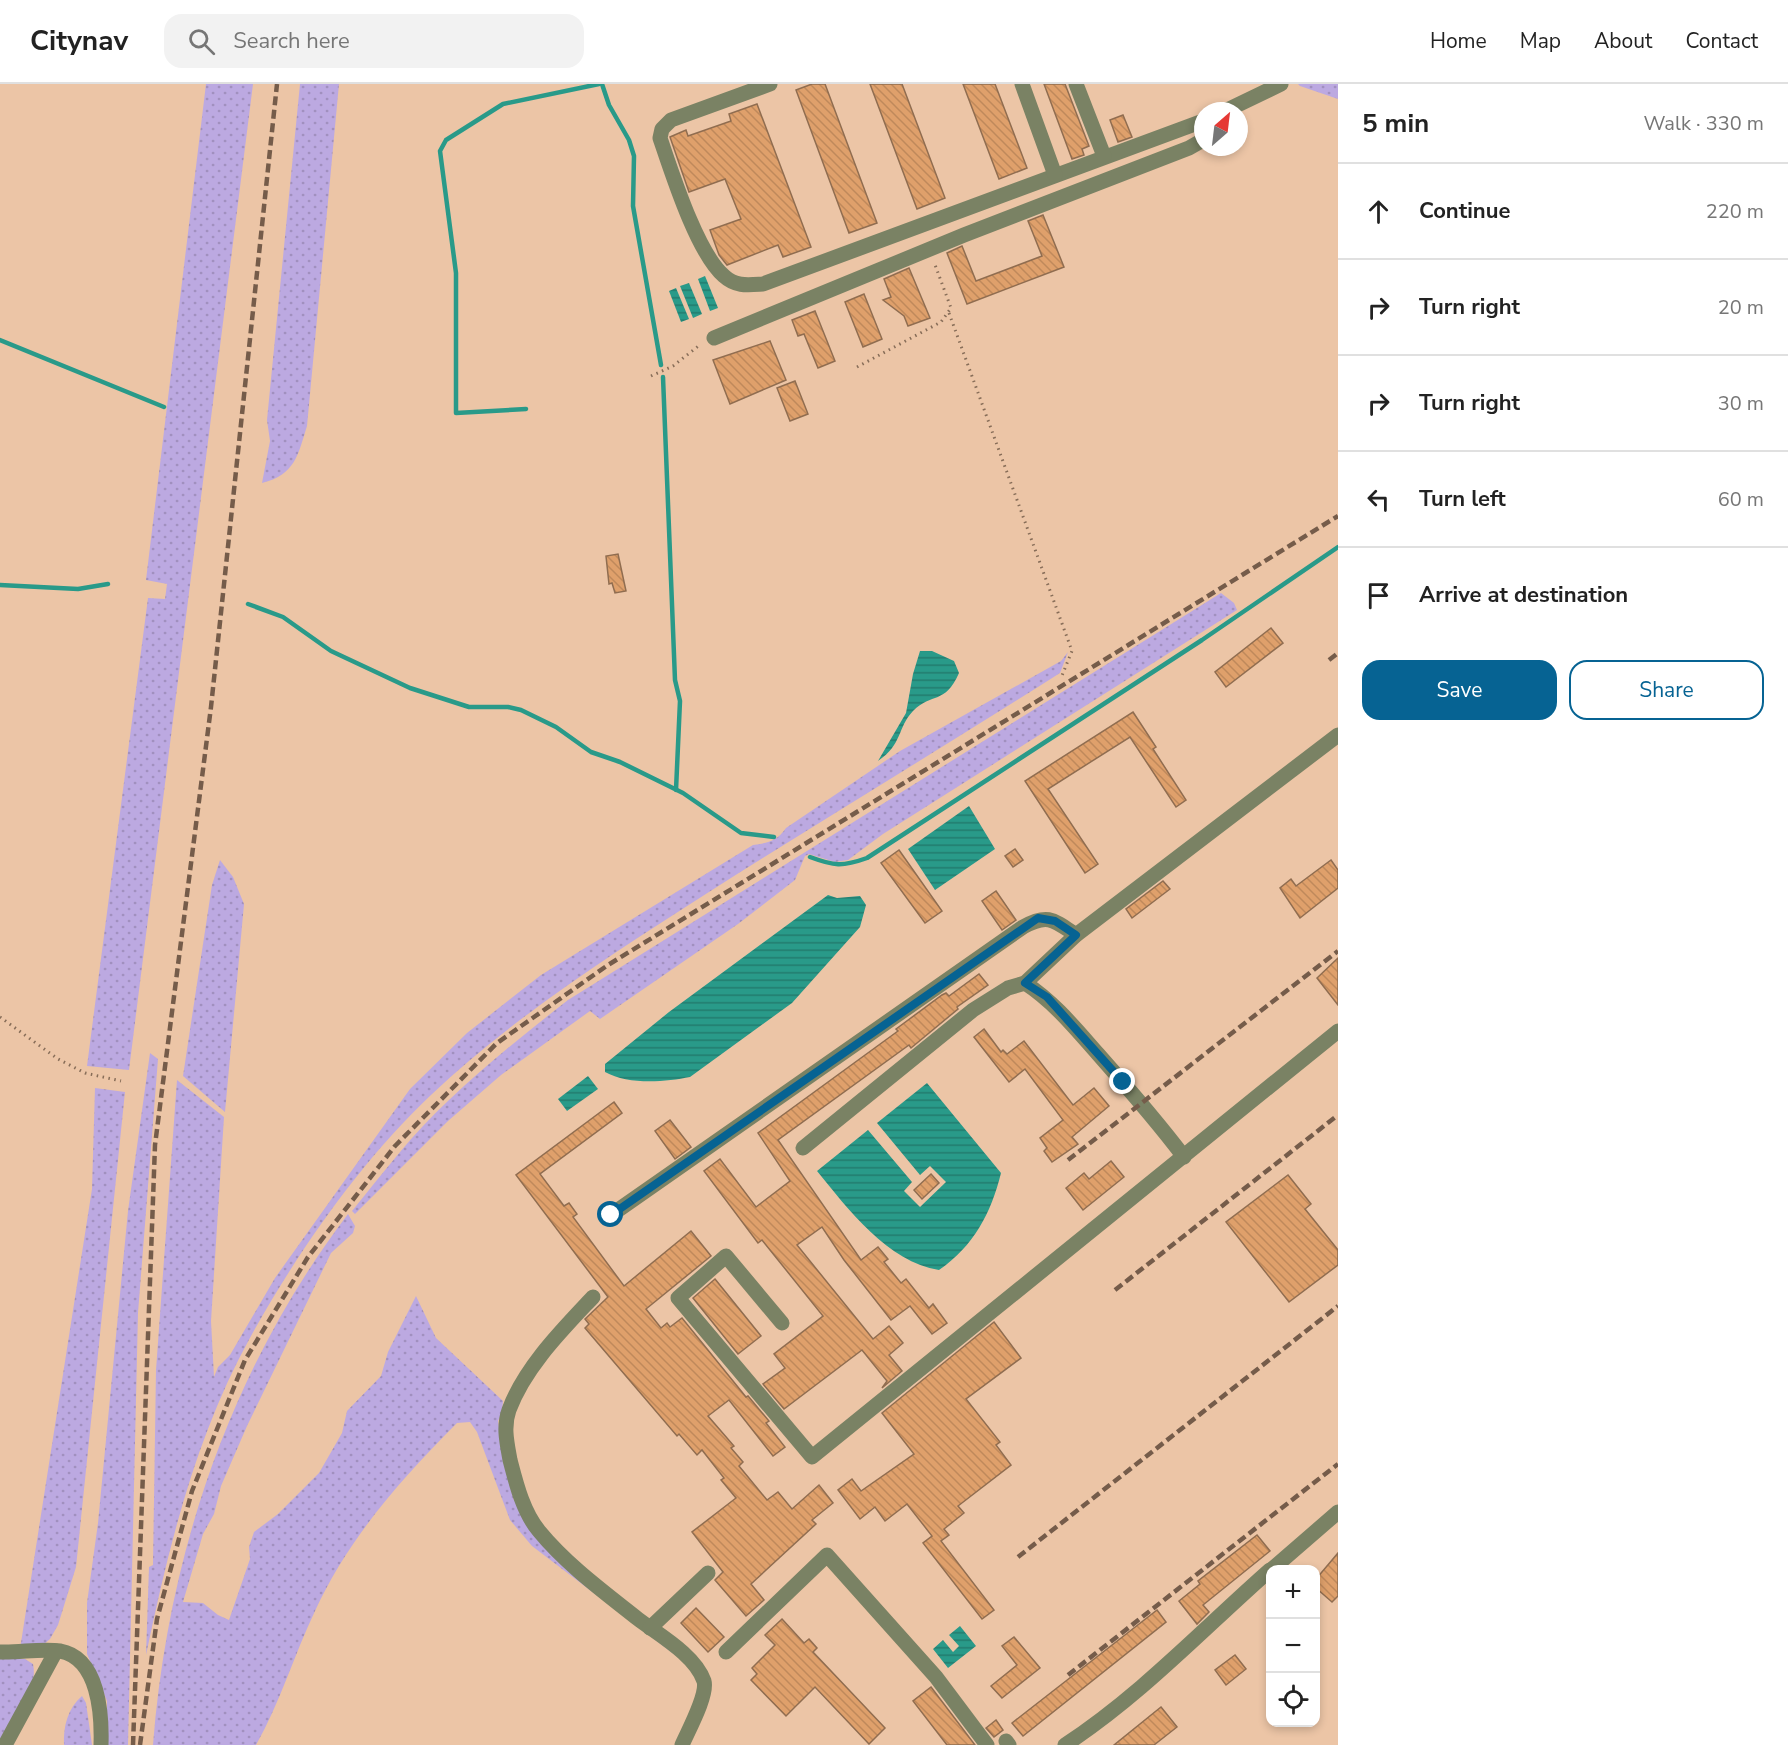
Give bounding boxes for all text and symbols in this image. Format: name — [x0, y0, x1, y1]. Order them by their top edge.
search box — [164, 14, 584, 68]
text: Citynav — [30, 22, 128, 60]
icon: search — [185, 25, 218, 58]
text: Search here — [233, 26, 350, 56]
text: Home — [1430, 27, 1487, 55]
text: Map — [1520, 27, 1561, 55]
text: About — [1594, 27, 1652, 55]
text: Contact — [1685, 27, 1758, 55]
north arrow — [1194, 102, 1248, 156]
text: 5 min — [1362, 106, 1429, 141]
text: Walk · 330 m — [1644, 110, 1764, 137]
icon: ahead — [1362, 195, 1395, 228]
text: Continue — [1419, 196, 1510, 226]
text: 220 m — [1706, 198, 1764, 225]
icon: right — [1362, 291, 1395, 324]
text: Turn right — [1419, 292, 1520, 322]
text: 20 m — [1718, 294, 1764, 321]
icon: right — [1362, 387, 1395, 420]
text: Turn right — [1419, 388, 1520, 418]
text: 30 m — [1718, 390, 1764, 417]
icon: left — [1362, 483, 1395, 516]
text: Turn left — [1419, 484, 1506, 514]
text: 60 m — [1718, 486, 1764, 513]
icon: arrive — [1362, 579, 1395, 612]
text: Arrive at destination — [1419, 580, 1628, 610]
button: Save — [1362, 660, 1557, 720]
button: Share — [1569, 660, 1764, 720]
route end — [1109, 1068, 1135, 1094]
route start — [597, 1201, 623, 1227]
map controls — [1266, 1565, 1320, 1727]
button: + — [1266, 1565, 1320, 1619]
button: − — [1266, 1619, 1320, 1673]
button: locate — [1266, 1673, 1320, 1727]

